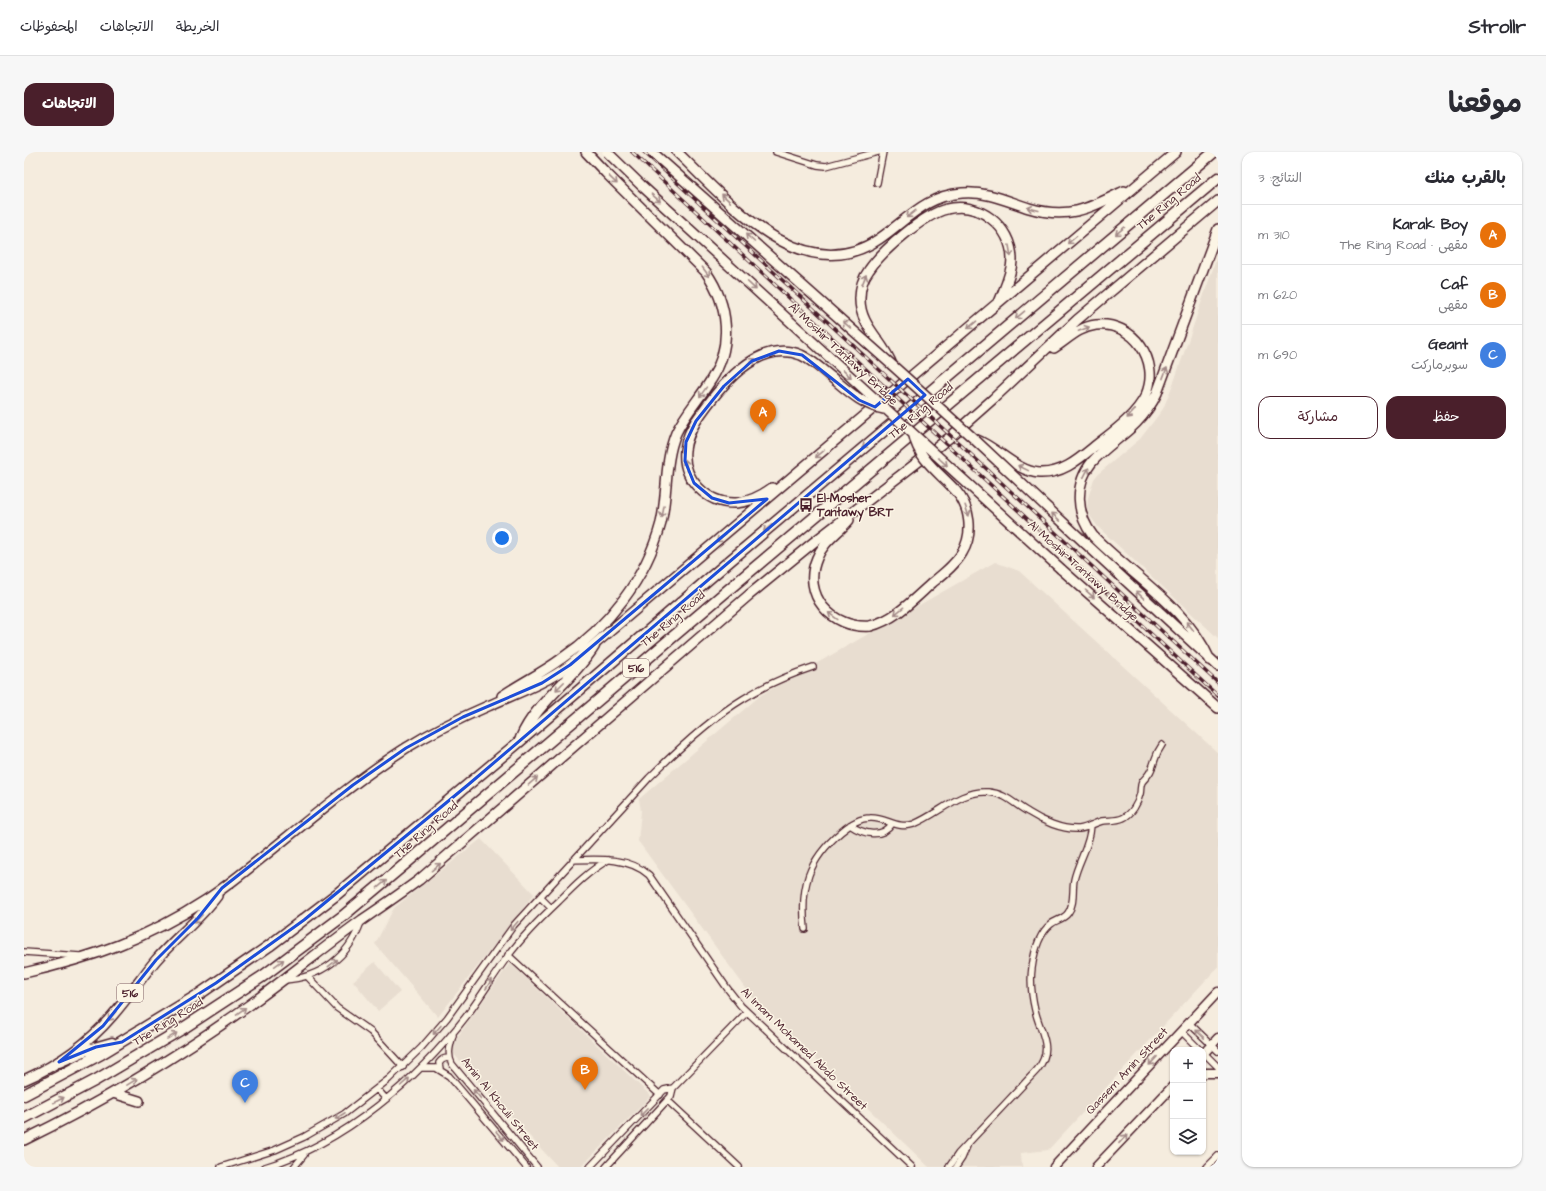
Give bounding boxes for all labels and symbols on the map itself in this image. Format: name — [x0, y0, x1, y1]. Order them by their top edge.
street label: The Ring Road — [1133, 170, 1206, 235]
one-way arrow — [608, 176, 618, 185]
one-way arrow — [651, 193, 661, 203]
one-way arrow — [721, 193, 731, 203]
one-way arrow — [1027, 204, 1040, 212]
one-way arrow — [905, 209, 916, 218]
one-way arrow — [1114, 227, 1125, 236]
one-way arrow — [744, 234, 755, 243]
one-way arrow — [1066, 236, 1077, 245]
one-way arrow — [1007, 244, 1015, 257]
one-way arrow — [701, 266, 710, 277]
one-way arrow — [861, 274, 869, 286]
one-way arrow — [747, 281, 757, 291]
street label: Al Moshir Tantawy Bridge — [784, 299, 902, 410]
one-way arrow — [1015, 311, 1026, 320]
one-way arrow — [842, 320, 852, 329]
one-way arrow — [967, 320, 978, 329]
one-way arrow — [1077, 324, 1089, 332]
one-way arrow — [745, 358, 756, 366]
one-way arrow — [1162, 368, 1170, 380]
one-way arrow — [842, 369, 852, 379]
street label: The Ring Road — [885, 379, 958, 444]
one-way arrow — [699, 386, 707, 397]
pin: A — [750, 399, 776, 432]
one-way arrow — [1127, 409, 1136, 419]
one-way arrow — [862, 440, 873, 449]
one-way arrow — [815, 449, 825, 458]
one-way arrow — [938, 457, 948, 466]
one-way arrow — [682, 459, 690, 472]
one-way arrow — [1017, 464, 1029, 471]
one-way arrow — [1082, 467, 1090, 479]
place label: El-Mosher Tantawy BRT — [816, 490, 894, 522]
bus stop icon: El-Mosher Tantawy BRT — [798, 497, 814, 513]
one-way arrow — [658, 505, 666, 518]
one-way arrow — [963, 505, 971, 517]
one-way arrow — [1051, 512, 1061, 521]
street label: Al Moshir Tantawy Bridge — [1023, 517, 1142, 626]
one-way arrow — [763, 523, 773, 532]
your location — [492, 528, 512, 548]
one-way arrow — [716, 534, 726, 543]
street label: The Ring Road — [637, 587, 710, 652]
one-way arrow — [1085, 590, 1095, 599]
one-way arrow — [1135, 590, 1145, 600]
one-way arrow — [893, 606, 904, 615]
one-way arrow — [828, 612, 839, 620]
one-way arrow — [1186, 621, 1194, 632]
road number: 516 — [623, 659, 649, 677]
one-way arrow — [555, 681, 564, 691]
one-way arrow — [528, 777, 539, 786]
street label: The Ring Road — [390, 797, 462, 863]
one-way arrow — [430, 863, 441, 871]
one-way arrow — [377, 879, 388, 888]
one-way arrow — [194, 913, 203, 923]
one-way arrow — [510, 920, 519, 931]
one-way arrow — [274, 959, 285, 968]
one-way arrow — [327, 959, 338, 968]
one-way arrow — [485, 978, 493, 989]
road number: 516 — [117, 984, 143, 1002]
street label: Al Imam Mohamed Abdo Street — [737, 984, 871, 1114]
street label: The Ring Road — [130, 994, 207, 1051]
one-way arrow — [235, 1007, 246, 1015]
one-way arrow — [107, 1011, 117, 1021]
street label: Qassem Amin Street — [1082, 1023, 1172, 1118]
one-way arrow — [433, 1025, 442, 1036]
one-way arrow — [1195, 1029, 1205, 1039]
one-way arrow — [166, 1032, 177, 1040]
street label: Amin Al Khouli Street — [457, 1054, 543, 1154]
one-way arrow — [1148, 1056, 1158, 1066]
pin: B — [572, 1057, 598, 1090]
pin: C — [232, 1070, 258, 1103]
one-way arrow — [126, 1078, 137, 1086]
one-way arrow — [400, 1078, 410, 1087]
one-way arrow — [472, 1088, 481, 1099]
one-way arrow — [53, 1096, 65, 1104]
one-way arrow — [639, 1107, 649, 1117]
one-way arrow — [335, 1112, 346, 1120]
one-way arrow — [495, 1130, 504, 1141]
one-way arrow — [1118, 1134, 1128, 1144]

